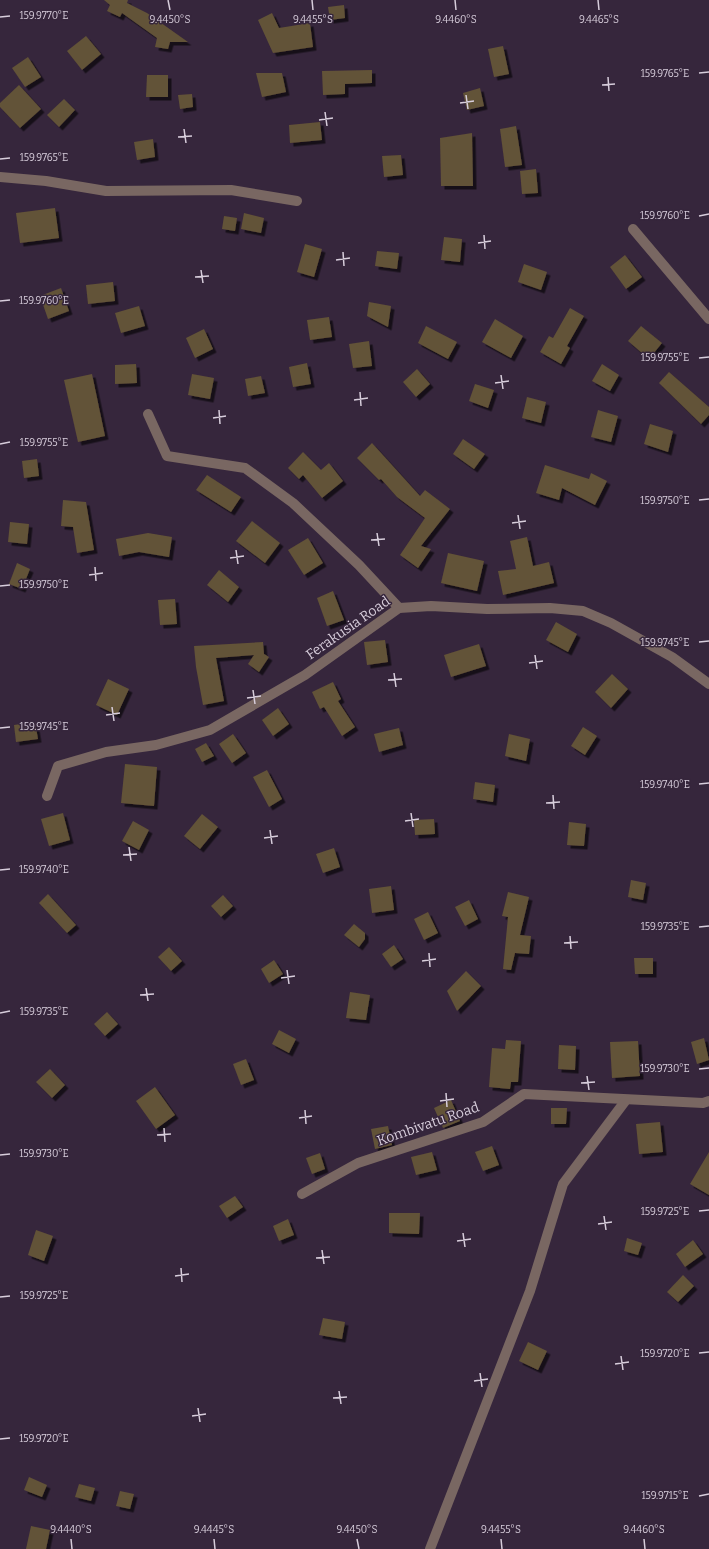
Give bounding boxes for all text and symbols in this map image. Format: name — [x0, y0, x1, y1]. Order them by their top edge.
text: 159.9770°E — [19, 10, 69, 22]
text: 9.4450°S — [150, 14, 190, 26]
text: 9.4455°S — [293, 14, 333, 26]
text: 9.4460°S — [435, 14, 477, 26]
text: 9.4465°S — [579, 14, 619, 26]
text: 159.9765°E — [641, 68, 689, 80]
text: 159.9765°E — [20, 152, 68, 164]
text: 159.9760°E — [640, 210, 690, 222]
text: 159.9760°E — [19, 295, 69, 307]
text: 159.9755°E — [641, 352, 689, 364]
text: 159.9755°E — [20, 437, 68, 449]
text: 159.9750°E — [640, 495, 690, 507]
text: 159.9750°E — [19, 579, 69, 591]
street label: Ferakusia Road — [303, 593, 393, 663]
text: 159.9745°E — [641, 637, 689, 649]
text: 159.9745°E — [20, 721, 68, 733]
text: 159.9740°E — [640, 779, 690, 791]
text: 159.9740°E — [19, 864, 69, 876]
text: 159.9735°E — [641, 921, 689, 933]
text: 159.9735°E — [20, 1006, 68, 1018]
text: 159.9730°E — [640, 1063, 690, 1075]
street label: Kombivatu Road — [375, 1099, 481, 1149]
text: 159.9730°E — [19, 1148, 69, 1160]
text: 159.9725°E — [641, 1206, 689, 1218]
text: 159.9725°E — [20, 1290, 68, 1302]
text: 159.9720°E — [640, 1348, 690, 1360]
text: 159.9720°E — [19, 1433, 69, 1445]
text: 159.9715°E — [641, 1490, 689, 1502]
text: 9.4440°S — [50, 1524, 92, 1536]
text: 9.4445°S — [194, 1524, 234, 1536]
text: 9.4450°S — [337, 1524, 377, 1536]
text: 9.4455°S — [481, 1524, 521, 1536]
text: 9.4460°S — [623, 1524, 665, 1536]

